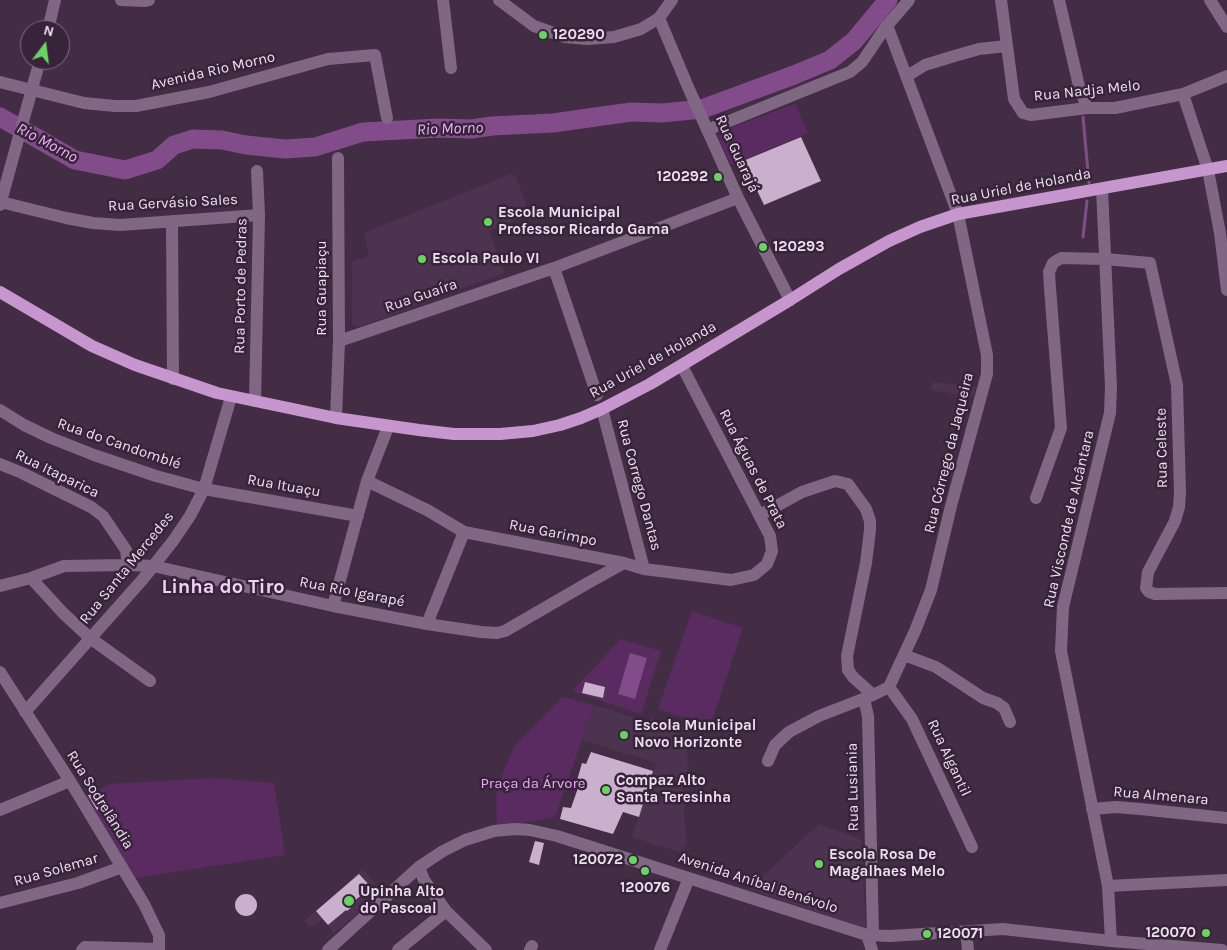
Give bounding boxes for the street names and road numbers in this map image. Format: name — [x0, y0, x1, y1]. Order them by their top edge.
street label: Avenida Rio Morno — [149, 48, 277, 94]
street label: Rua Nadja Melo — [1033, 76, 1141, 106]
street label: Rua Guarajá — [711, 112, 763, 196]
street label: Rua Uriel de Holanda — [949, 165, 1093, 209]
street label: Rua Gervásio Sales — [108, 191, 238, 215]
street label: Rua Porto de Pedras — [231, 218, 251, 354]
street label: Rua Guapiaçu — [313, 240, 331, 336]
street label: Rua Guaíra — [382, 275, 460, 317]
street label: Rua Uriel de Holanda — [586, 318, 720, 402]
street label: Rua Córrego da Jaqueira — [920, 371, 978, 535]
street label: Rua Águas de Prata — [715, 406, 791, 532]
street label: Rua Celeste — [1152, 408, 1172, 488]
street label: Rua do Candomblé — [55, 414, 183, 474]
street label: Rua Corrego Dantas — [613, 417, 665, 553]
street label: Rua Visconde de Alcântara — [1040, 428, 1098, 610]
street label: Rua Itaparica — [12, 446, 102, 502]
street label: Rua Ituaçu — [246, 471, 322, 501]
street label: Rua Santa Mercedes — [76, 508, 178, 628]
street label: Rua Garimpo — [508, 516, 598, 550]
street label: Rua Rio Igarapé — [298, 573, 406, 611]
street label: Rua Algantil — [923, 717, 975, 799]
street label: Rua Lusiania — [843, 743, 863, 831]
street label: Rua Sodrelândia — [63, 748, 137, 852]
street label: Rua Almenara — [1113, 783, 1209, 809]
street label: Rua Solemar — [12, 849, 100, 891]
street label: Avenida Aníbal Benévolo — [676, 849, 840, 917]

